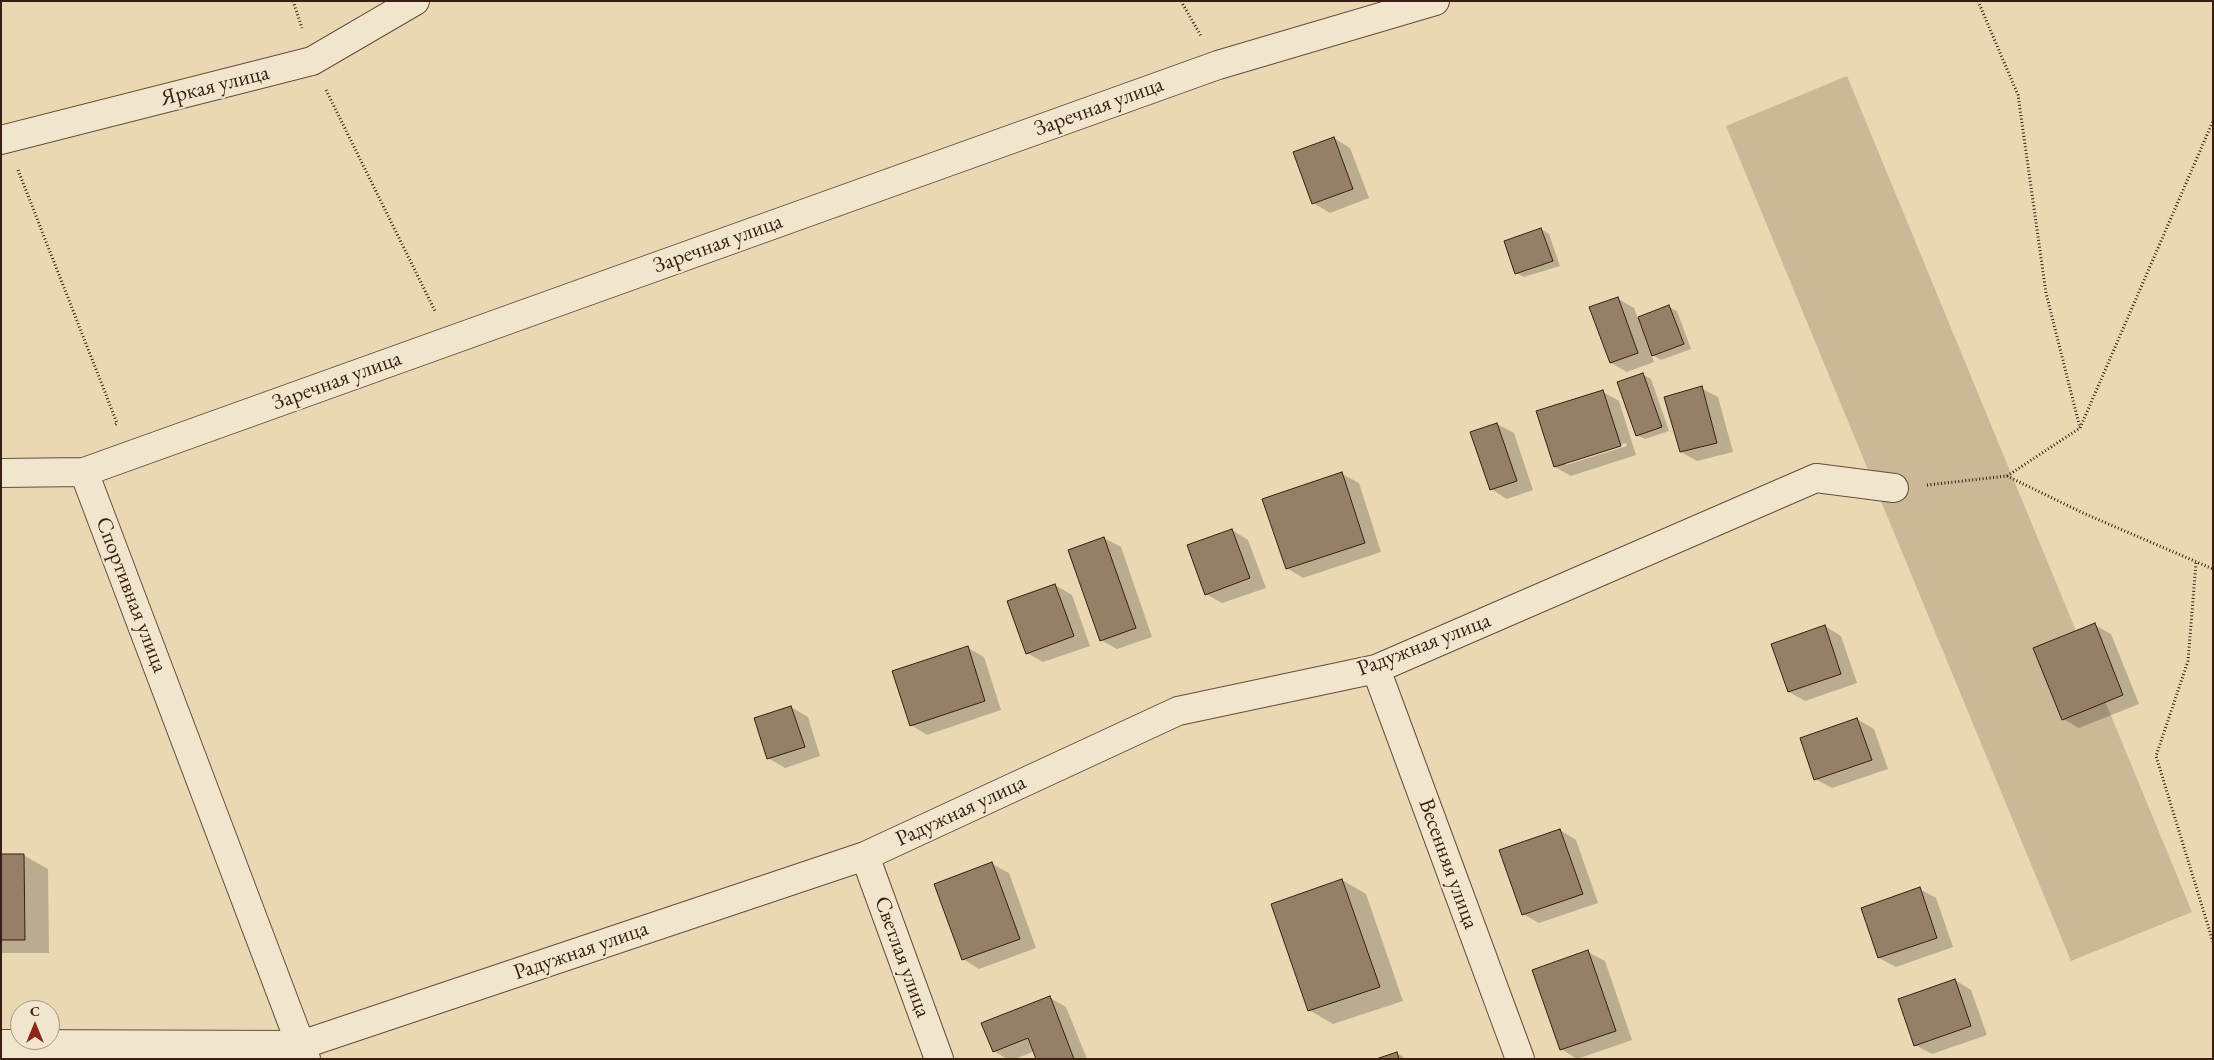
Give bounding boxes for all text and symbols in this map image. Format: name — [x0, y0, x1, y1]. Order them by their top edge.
street label: Яркая улица — [158, 60, 272, 112]
street label: Заречная улица — [1031, 71, 1167, 143]
street label: Заречная улица — [650, 208, 786, 280]
street label: Заречная улица — [269, 345, 405, 417]
street label: Спортивная улица — [89, 513, 173, 677]
street label: Радужная улица — [1354, 607, 1494, 683]
street label: Радужная улица — [892, 769, 1030, 853]
street label: Весенняя улица — [1412, 795, 1484, 933]
street label: Светлая улица — [868, 893, 936, 1021]
street label: Радужная улица — [510, 916, 652, 986]
north arrow — [10, 1000, 60, 1050]
text: С — [30, 1002, 40, 1020]

